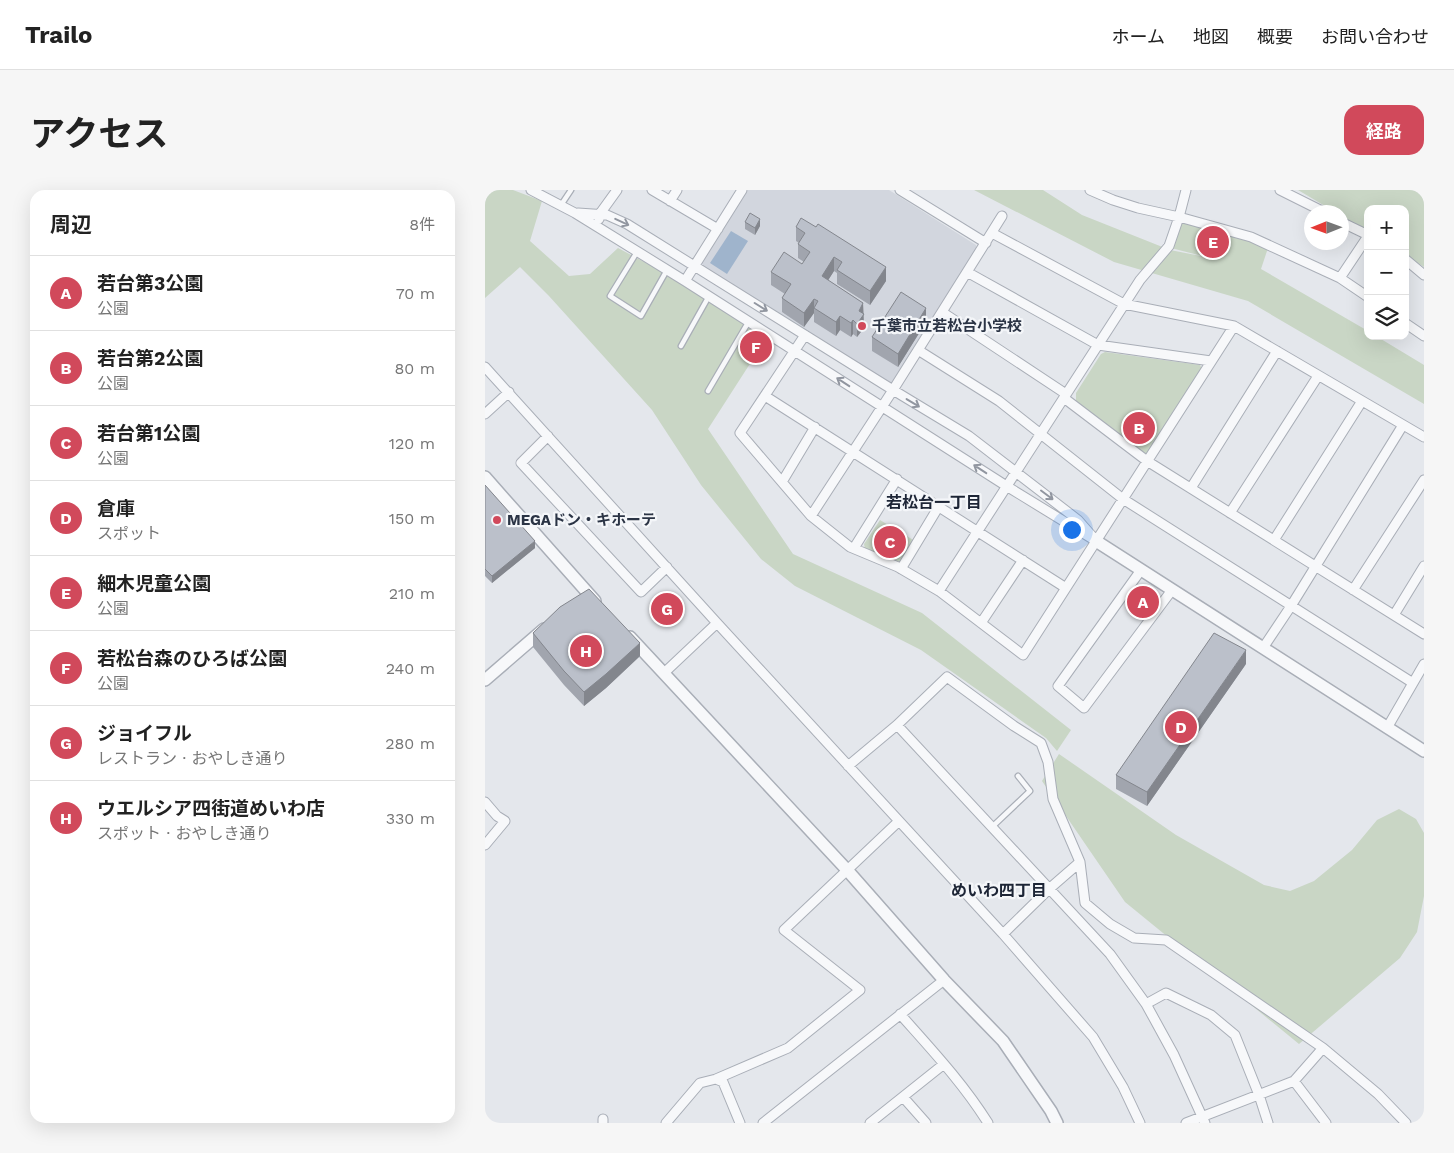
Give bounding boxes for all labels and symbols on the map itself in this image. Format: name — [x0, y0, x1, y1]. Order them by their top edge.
north arrow — [1304, 205, 1349, 250]
one-way arrow — [615, 217, 630, 227]
pin: E — [1197, 223, 1229, 261]
one-way arrow — [753, 303, 767, 313]
place label: 千葉市立若松台小学校 — [872, 317, 1022, 335]
marker: 千葉市立若松台小学校 — [856, 320, 868, 332]
pin: F — [740, 328, 772, 366]
one-way arrow — [837, 377, 851, 387]
one-way arrow — [906, 398, 920, 408]
pin: B — [1123, 409, 1155, 447]
one-way arrow — [974, 464, 988, 474]
one-way arrow — [1040, 490, 1053, 501]
district label: 若松台一丁目 — [886, 493, 982, 512]
place label: MEGAドン・キホーテ — [507, 511, 656, 529]
marker: MEGAドン・キホーテ — [491, 514, 503, 526]
your location — [1059, 517, 1085, 543]
pin: C — [874, 523, 906, 561]
pin: A — [1127, 583, 1159, 621]
pin: G — [651, 590, 683, 628]
pin: H — [570, 632, 602, 670]
pin: D — [1165, 708, 1197, 746]
district label: めいわ四丁目 — [951, 881, 1047, 900]

